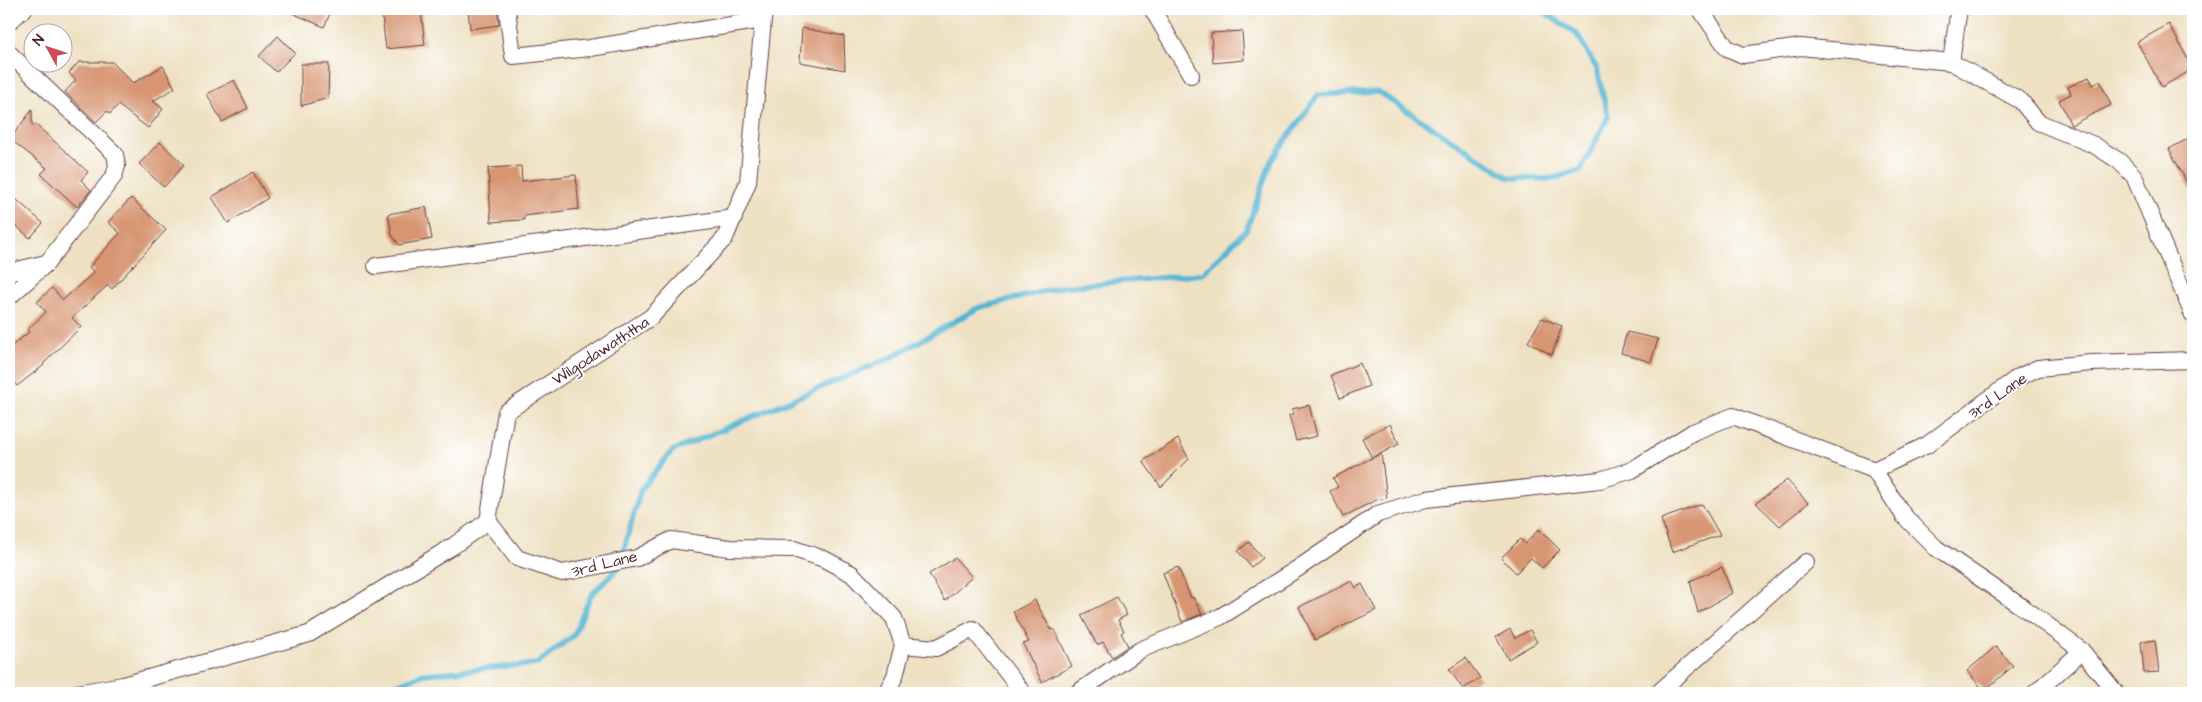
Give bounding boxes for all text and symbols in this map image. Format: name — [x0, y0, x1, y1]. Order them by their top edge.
north arrow — [22, 22, 72, 72]
text: N — [28, 30, 49, 50]
street label: Wilgodawaththa — [548, 311, 654, 391]
street label: 3rd Lane — [1964, 367, 2032, 424]
street label: 3rd Lane — [569, 545, 640, 583]

